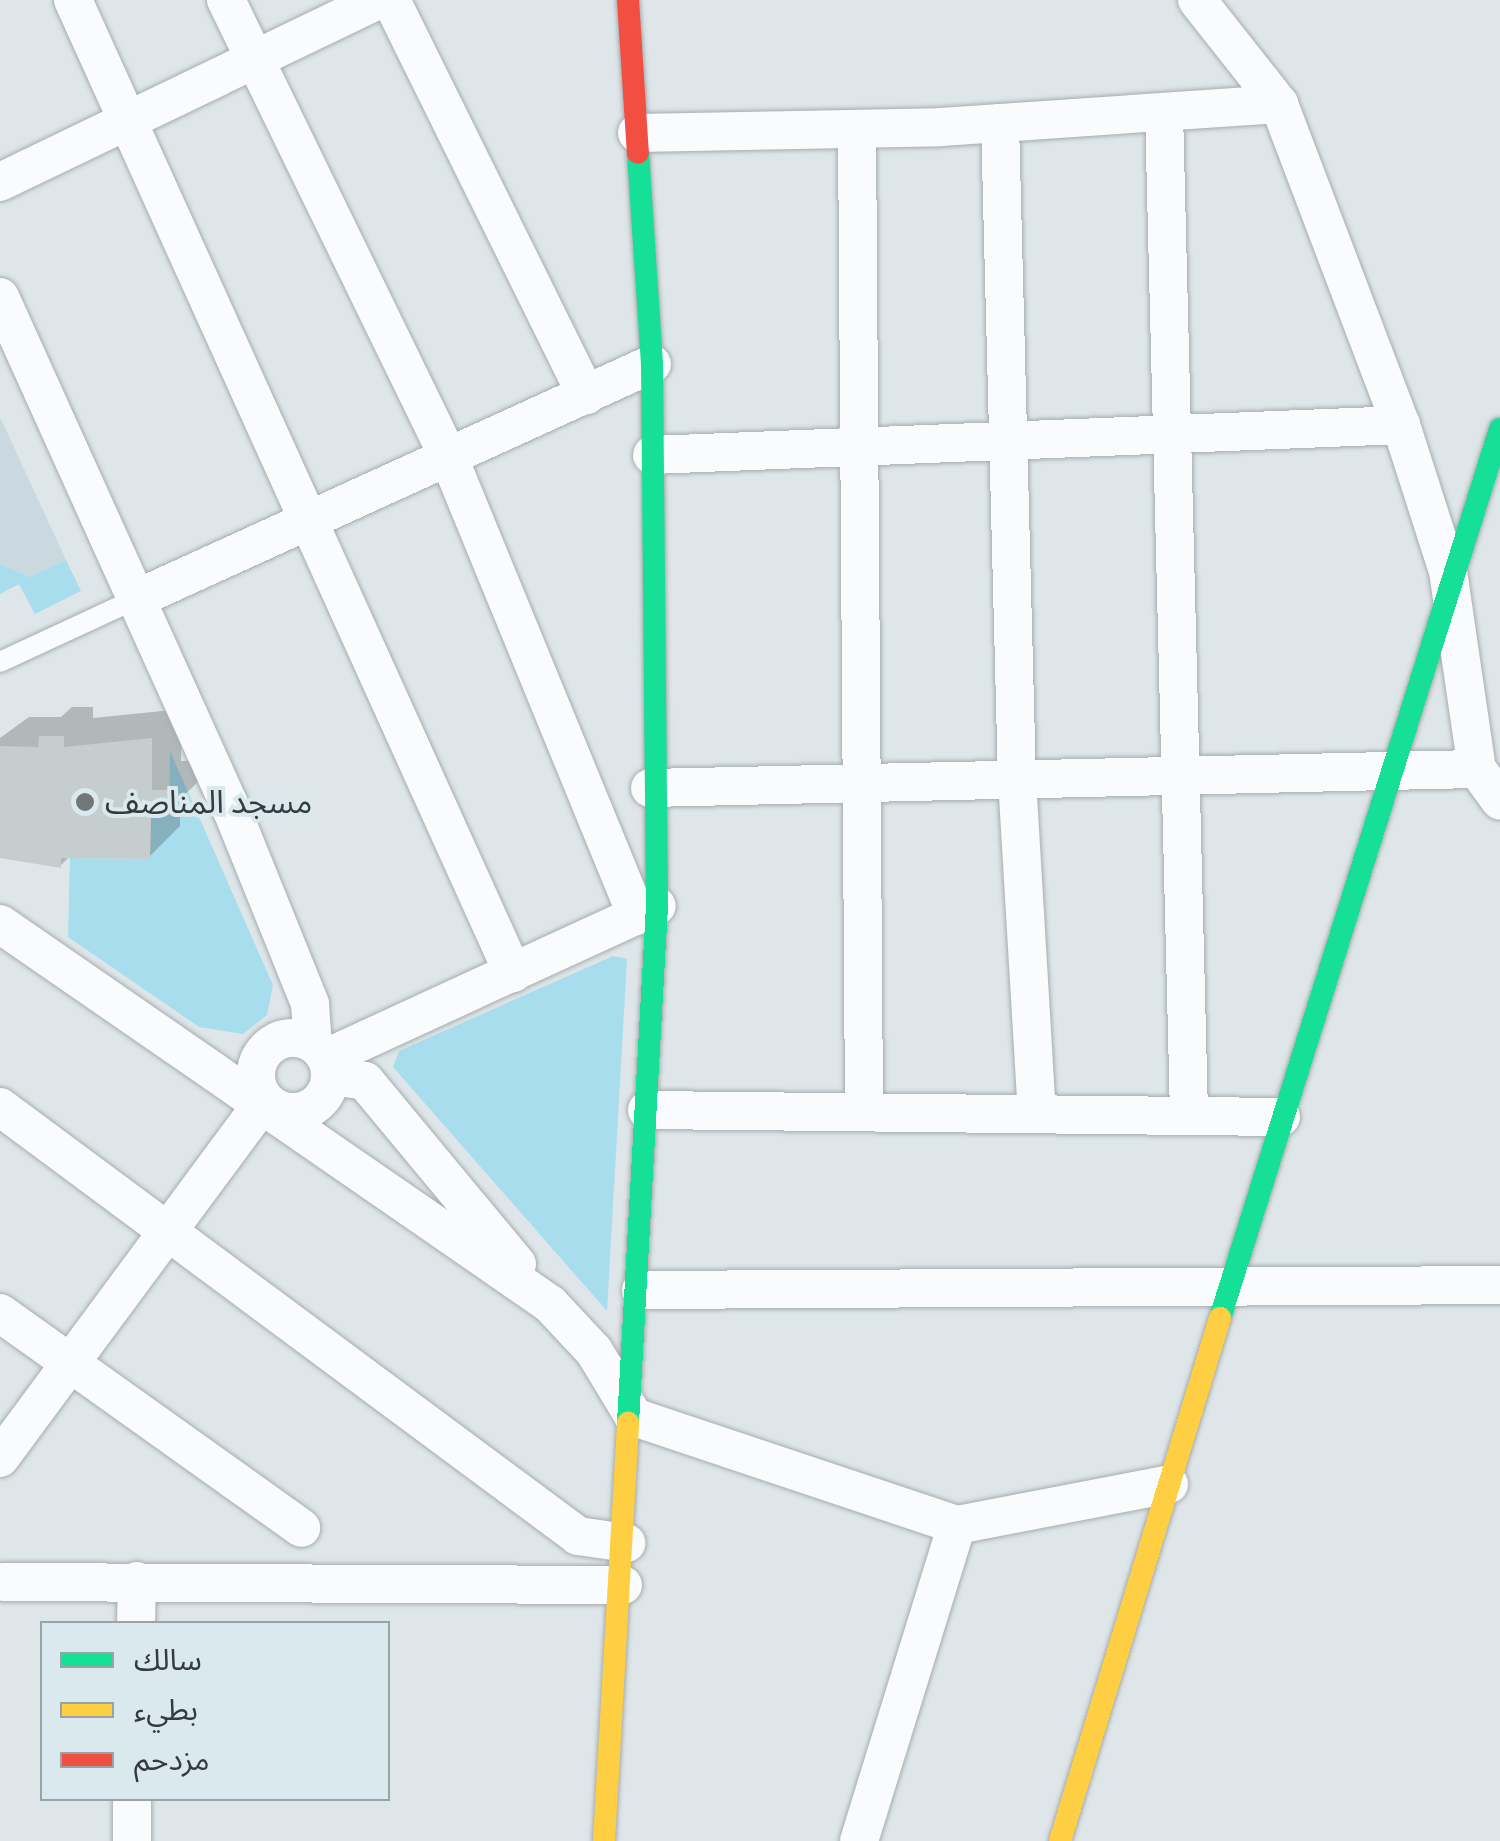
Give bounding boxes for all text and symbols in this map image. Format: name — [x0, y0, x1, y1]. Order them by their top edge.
place label: مسجد المناصف — [105, 783, 312, 821]
marker: مسجد المناصف — [74, 791, 96, 813]
legend — [40, 1621, 390, 1801]
text: سالك — [134, 1641, 202, 1678]
text: بطيء — [134, 1691, 198, 1728]
text: مزدحم — [134, 1741, 210, 1778]

